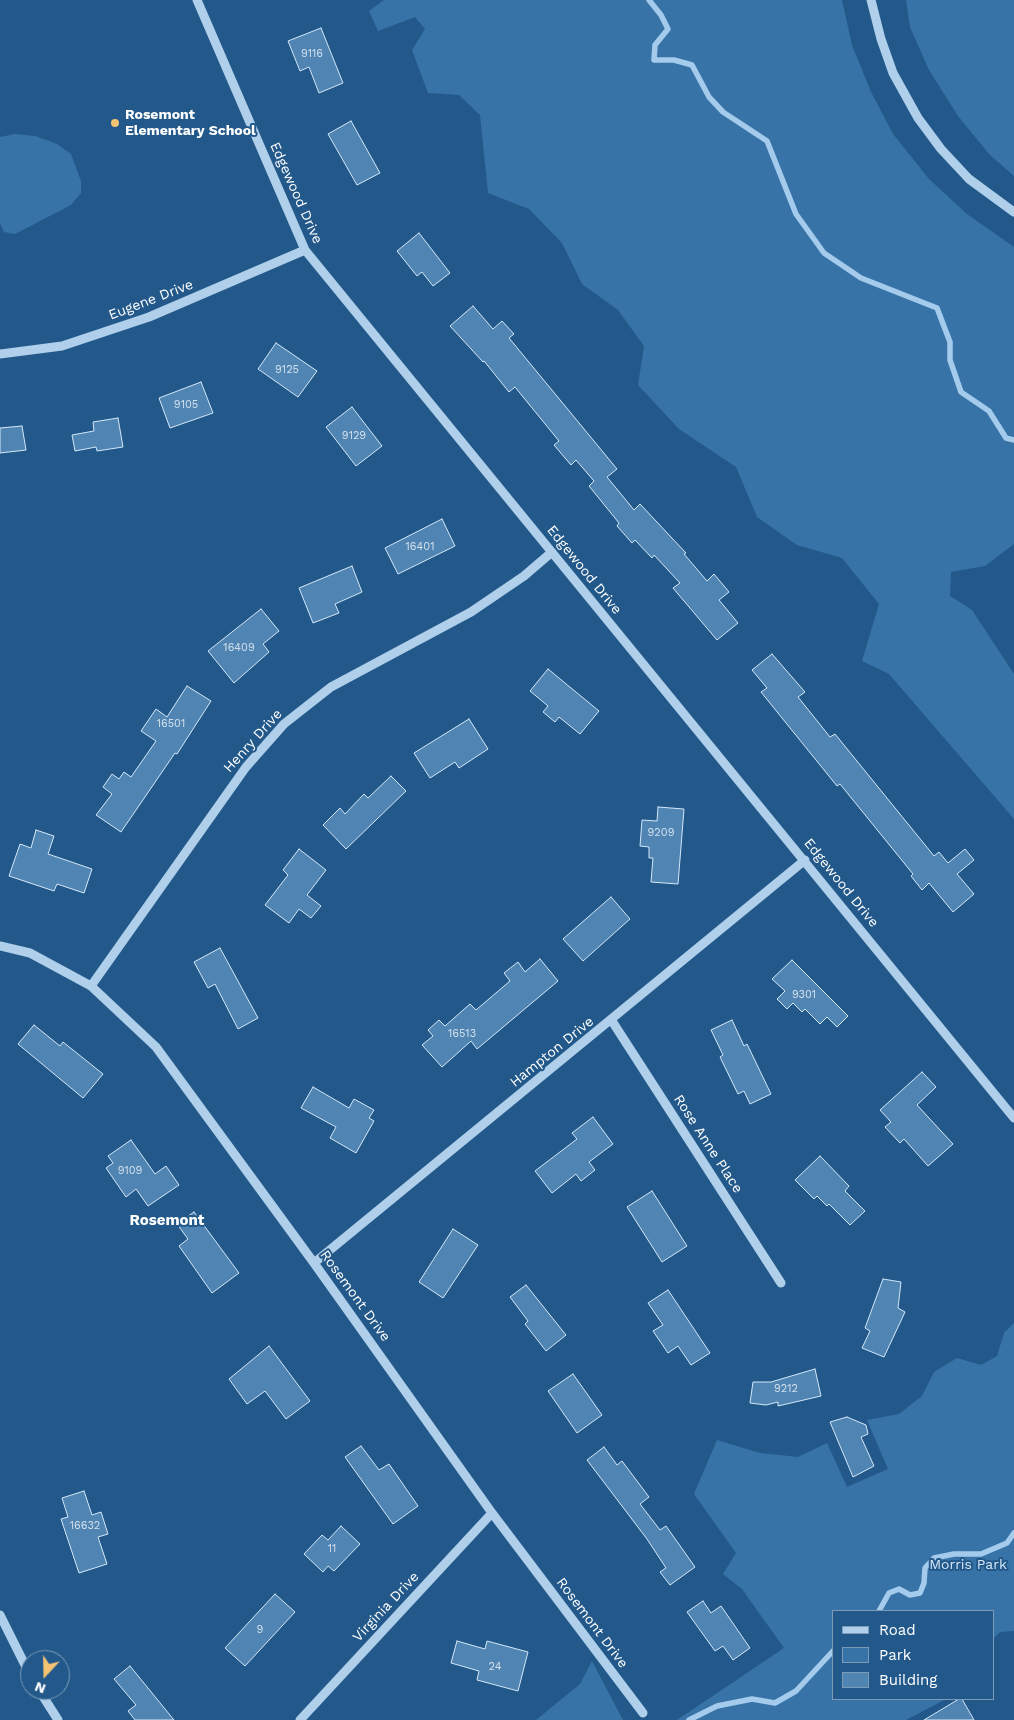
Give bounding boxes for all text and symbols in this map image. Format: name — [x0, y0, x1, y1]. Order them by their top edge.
house number: 9116 — [301, 47, 323, 61]
place label: Rosemont Elementary School — [125, 107, 256, 140]
marker: Rosemont Elementary School — [109, 117, 121, 129]
street label: Edgewood Drive — [266, 140, 326, 246]
street label: Eugene Drive — [106, 276, 196, 324]
house number: 9125 — [275, 363, 299, 377]
house number: 9105 — [174, 398, 198, 412]
house number: 9129 — [342, 429, 366, 443]
street label: Edgewood Drive — [543, 522, 625, 618]
house number: 16401 — [406, 540, 434, 554]
house number: 16409 — [223, 641, 255, 655]
street label: Henry Drive — [220, 706, 286, 776]
house number: 16501 — [157, 717, 185, 731]
house number: 9209 — [648, 826, 674, 840]
street label: Edgewood Drive — [800, 835, 882, 931]
house number: 9301 — [792, 988, 816, 1002]
street label: Hampton Drive — [507, 1013, 597, 1091]
house number: 16513 — [448, 1027, 476, 1041]
street label: Rose Anne Place — [670, 1092, 746, 1196]
house number: 9109 — [118, 1164, 142, 1178]
district label: Rosemont — [130, 1212, 204, 1230]
street label: Rosemont Drive — [316, 1247, 394, 1345]
house number: 9212 — [774, 1382, 798, 1396]
house number: 16632 — [70, 1519, 100, 1533]
house number: 11 — [328, 1542, 336, 1556]
park label: Morris Park — [929, 1557, 1007, 1573]
street label: Virginia Drive — [349, 1569, 423, 1645]
street label: Rosemont Drive — [553, 1575, 631, 1671]
legend — [832, 1610, 994, 1700]
text: Road — [879, 1621, 916, 1639]
house number: 9 — [257, 1623, 263, 1637]
text: Park — [879, 1646, 911, 1664]
north arrow — [20, 1650, 70, 1700]
house number: 24 — [489, 1660, 501, 1674]
text: Building — [879, 1671, 937, 1689]
text: N — [32, 1679, 48, 1697]

